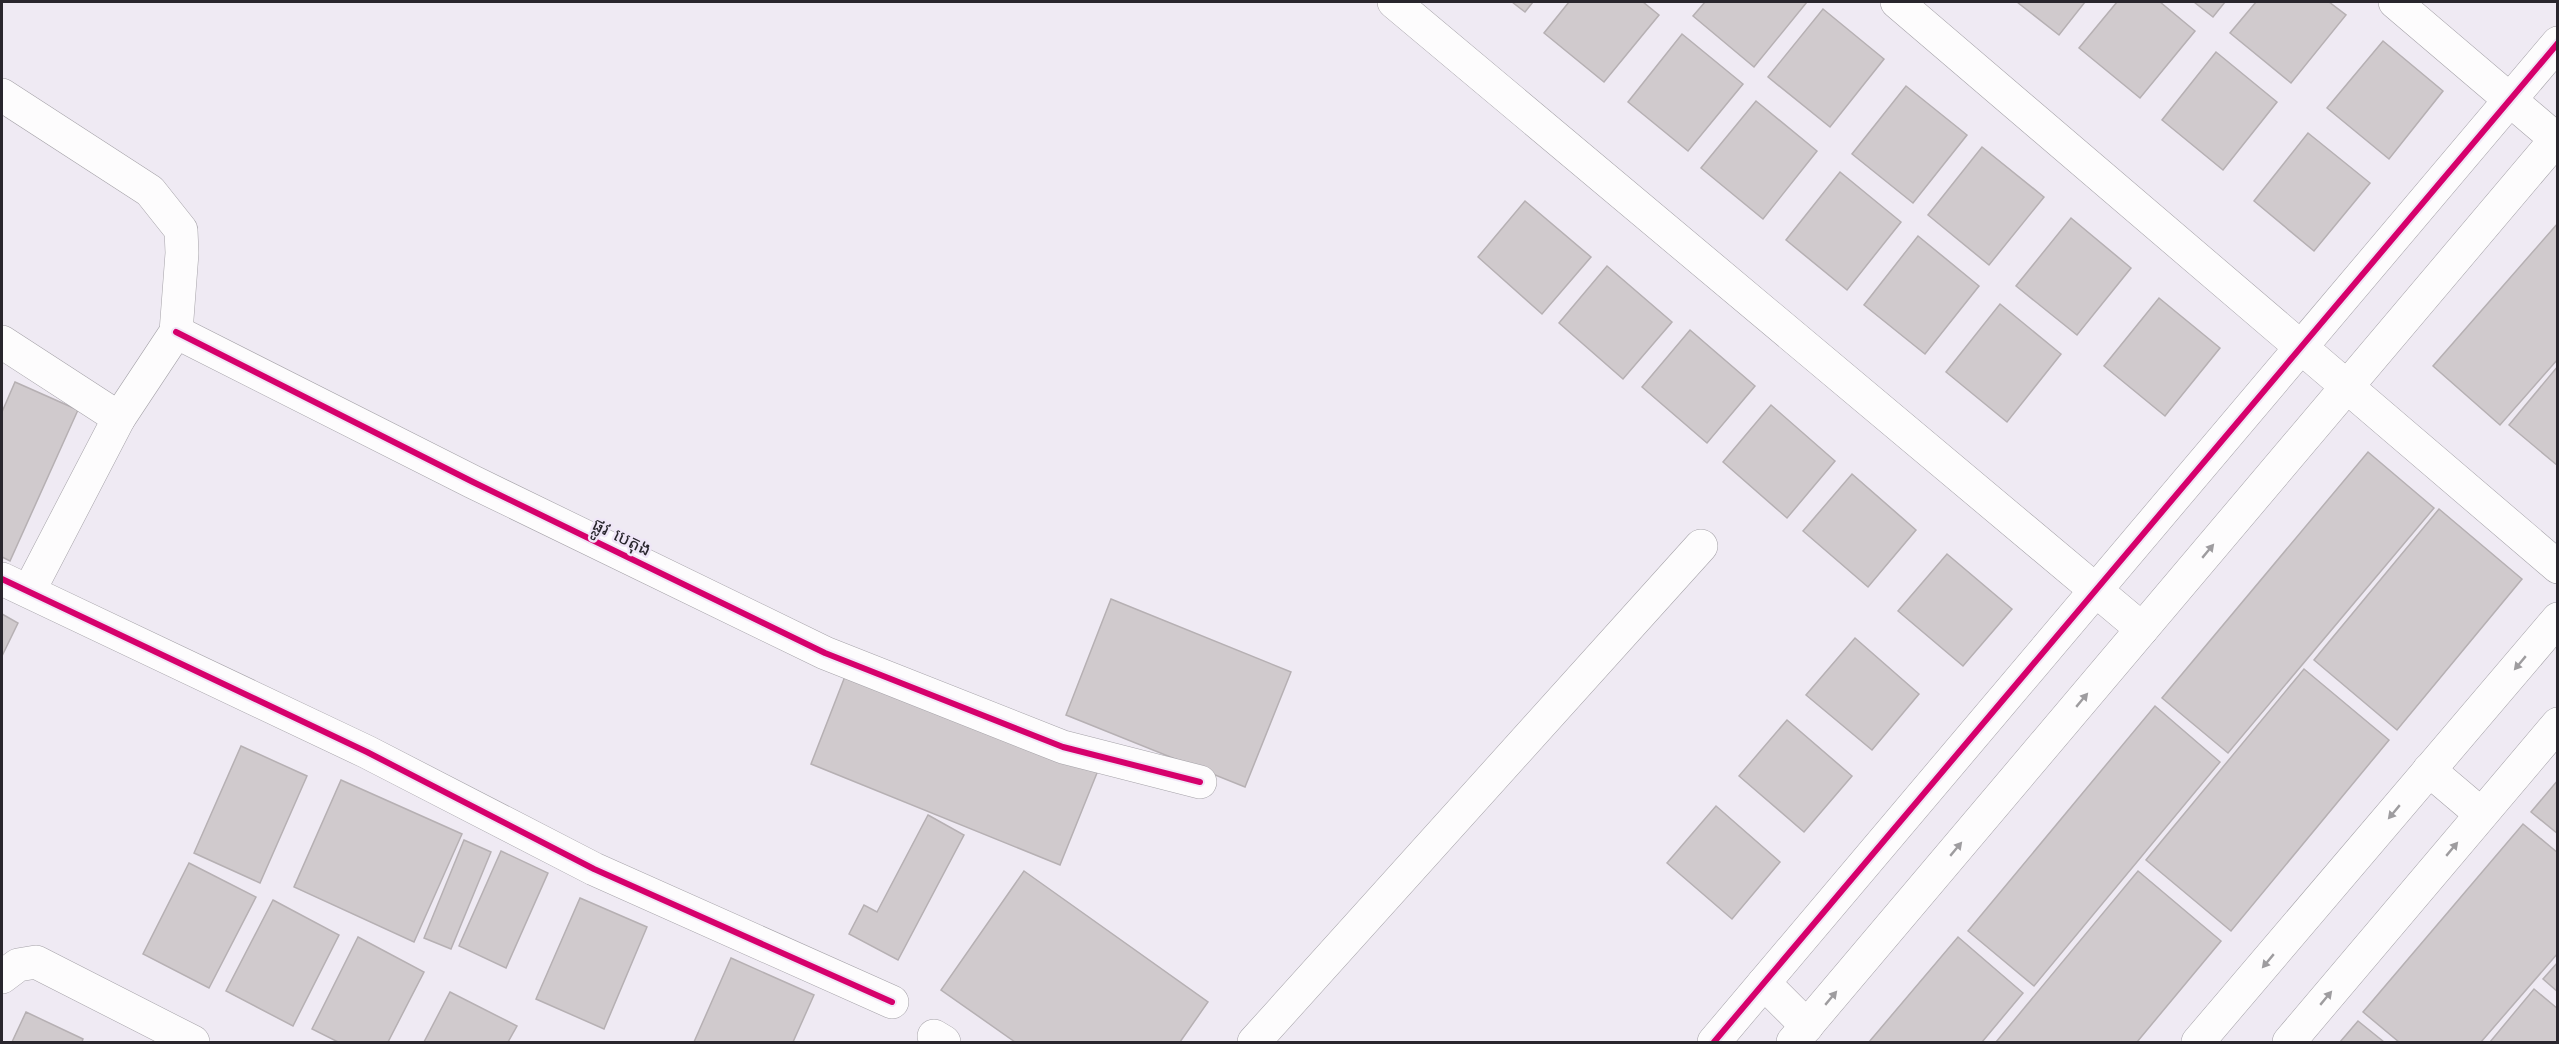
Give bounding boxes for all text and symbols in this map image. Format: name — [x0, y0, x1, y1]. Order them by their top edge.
street label: ផ្លូវ បេតុង — [587, 513, 655, 565]
one-way arrow — [2201, 544, 2214, 559]
one-way arrow — [2513, 655, 2526, 671]
one-way arrow — [2075, 693, 2088, 708]
one-way arrow — [2387, 804, 2400, 820]
one-way arrow — [1950, 841, 1963, 857]
one-way arrow — [2445, 842, 2458, 857]
one-way arrow — [2261, 953, 2274, 969]
one-way arrow — [1824, 990, 1837, 1006]
one-way arrow — [2320, 990, 2333, 1006]

